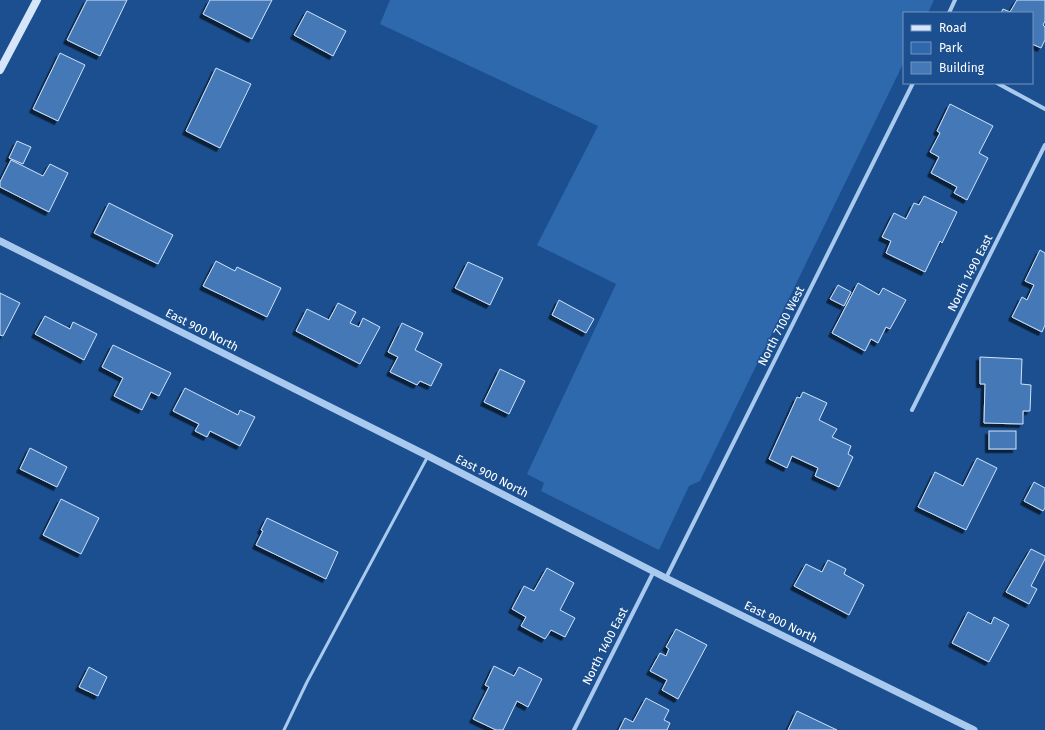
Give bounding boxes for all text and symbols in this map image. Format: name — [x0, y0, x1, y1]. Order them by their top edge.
legend — [903, 12, 1033, 84]
text: Road — [939, 21, 967, 35]
text: Park — [939, 41, 963, 55]
text: Building — [939, 61, 985, 75]
street label: North 1490 East — [945, 232, 996, 314]
street label: North 7100 West — [755, 283, 807, 368]
street label: East 900 North — [163, 306, 241, 354]
street label: East 900 North — [453, 452, 531, 500]
street label: East 900 North — [742, 598, 820, 646]
street label: North 1400 East — [579, 604, 631, 687]

